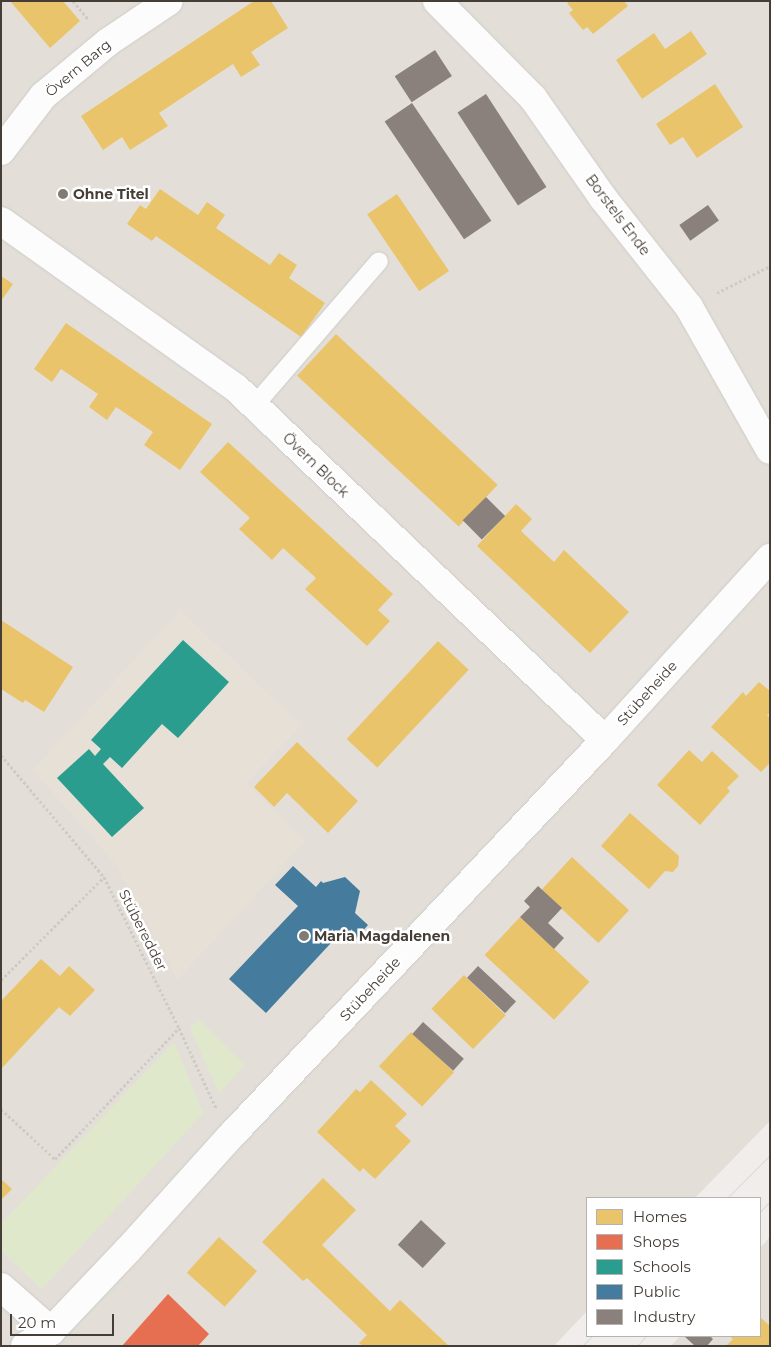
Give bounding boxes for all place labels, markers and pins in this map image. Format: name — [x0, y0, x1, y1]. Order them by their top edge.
place label: Ohne Titel — [73, 186, 149, 202]
marker: Ohne Titel — [57, 188, 69, 200]
place label: Maria Magdalenen — [314, 928, 450, 944]
marker: Maria Magdalenen — [298, 930, 310, 942]

